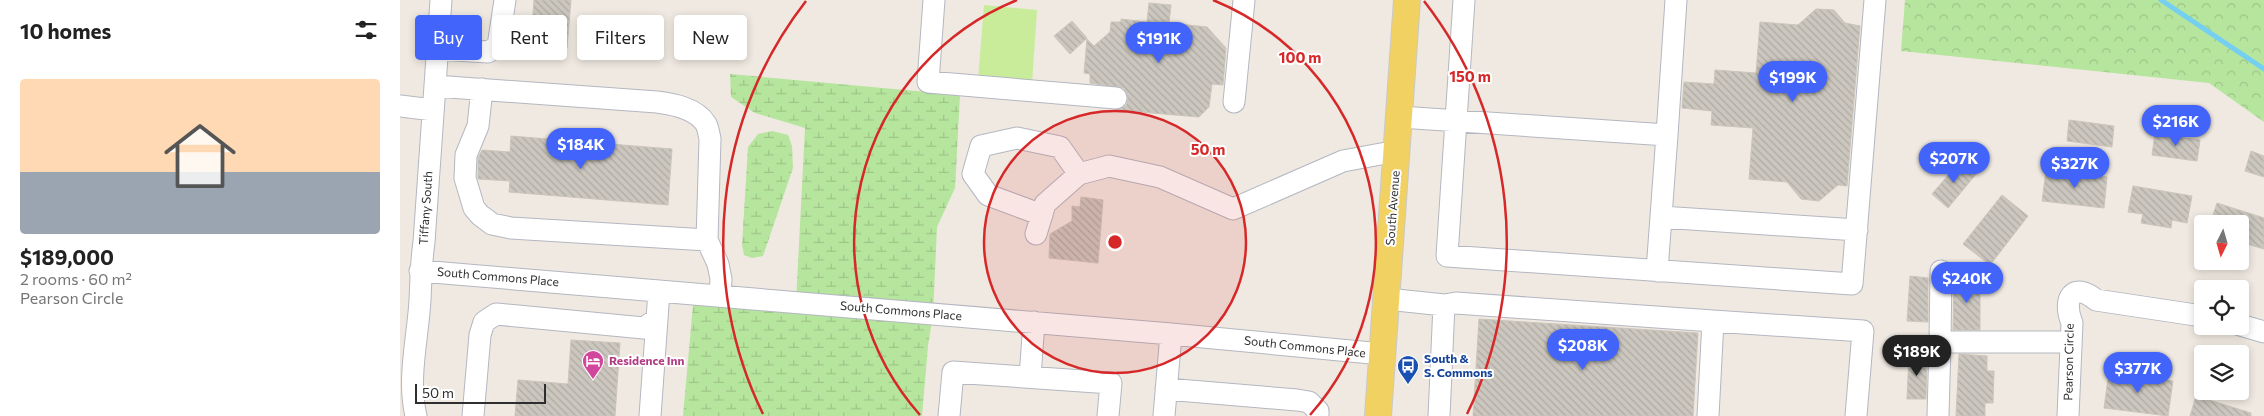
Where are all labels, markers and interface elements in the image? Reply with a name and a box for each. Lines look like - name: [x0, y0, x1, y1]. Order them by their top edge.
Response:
- chip: Buy: [415, 15, 482, 60]
- chip: Rent: [492, 15, 567, 60]
- chip: Filters: [577, 15, 664, 60]
- chip: New: [674, 15, 747, 60]
- icon: filters: [352, 16, 380, 44]
- text: 10 homes: [20, 18, 111, 43]
- pin: $191K: [1124, 22, 1194, 64]
- text: $191K: [1137, 28, 1181, 47]
- text: 100 m: [1279, 48, 1321, 66]
- pin: $199K: [1758, 61, 1828, 103]
- text: 150 m: [1449, 67, 1491, 85]
- text: $199K: [1769, 67, 1817, 86]
- pin: $216K: [2141, 104, 2211, 147]
- icon: home: [155, 111, 245, 201]
- text: $216K: [2153, 111, 2199, 130]
- pin: $184K: [546, 128, 616, 170]
- text: $184K: [557, 134, 605, 153]
- text: 50 m: [1191, 140, 1225, 158]
- pin: $207K: [1919, 142, 1989, 184]
- pin: $327K: [2040, 146, 2110, 189]
- text: $207K: [1930, 148, 1978, 167]
- text: $327K: [2051, 153, 2099, 172]
- street label: Tiffany South: [415, 170, 435, 245]
- street label: South Avenue: [1382, 170, 1402, 246]
- north arrow: [2194, 215, 2249, 270]
- map controls: [2194, 215, 2249, 400]
- centre of rings: [1106, 233, 1124, 251]
- text: $189,000: [20, 244, 114, 269]
- pin: $240K: [1932, 262, 2002, 304]
- street label: South Commons Place: [437, 264, 560, 288]
- text: $240K: [1942, 268, 1992, 287]
- text: 2 rooms · 60 m²: [20, 269, 132, 288]
- button: locate: [2194, 280, 2249, 335]
- text: Pearson Circle: [20, 288, 123, 307]
- street label: South Commons Place: [840, 298, 963, 322]
- street label: Pearson Circle: [2060, 323, 2076, 401]
- pin: $208K: [1548, 328, 1618, 371]
- street label: South Commons Place: [1244, 333, 1367, 359]
- pin: $189K: [1882, 334, 1952, 377]
- text: $208K: [1558, 335, 1608, 354]
- text: $189K: [1893, 341, 1941, 360]
- button: layers: [2194, 345, 2249, 400]
- hotel icon: Residence Inn: [581, 349, 605, 380]
- place label: South & S. Commons: [1424, 351, 1493, 379]
- pin: $377K: [2103, 352, 2173, 394]
- place label: Residence Inn: [609, 353, 685, 367]
- bus stop icon: South & S. Commons: [1396, 354, 1420, 385]
- text: $377K: [2114, 358, 2162, 377]
- scale bar: [415, 381, 546, 404]
- text: 50 m: [422, 384, 454, 401]

